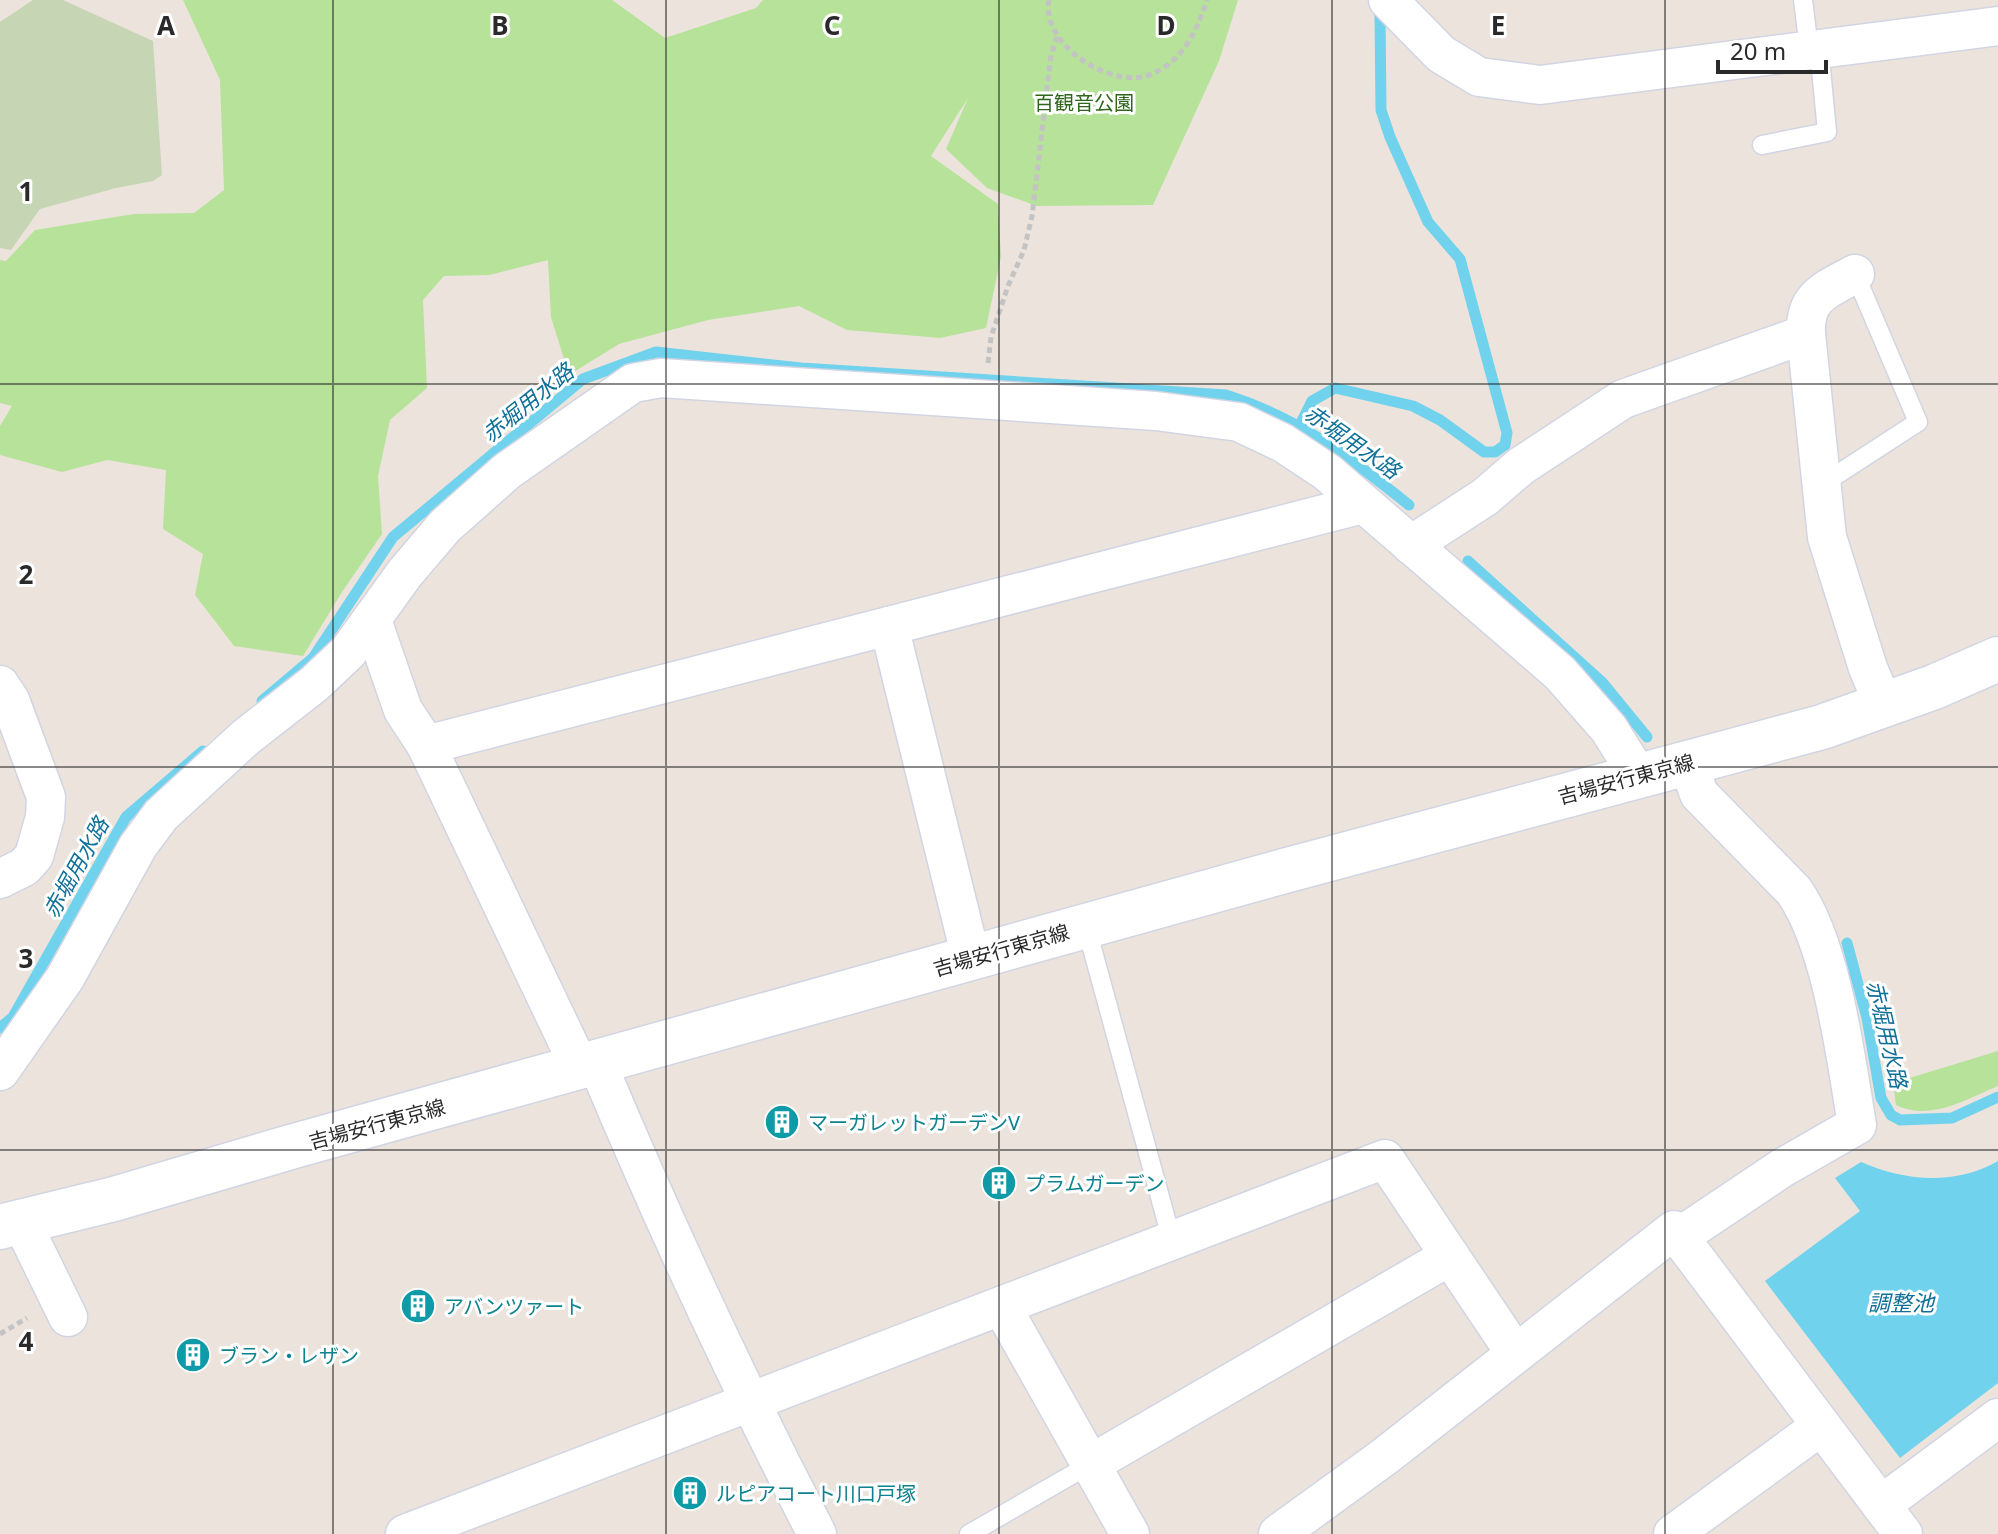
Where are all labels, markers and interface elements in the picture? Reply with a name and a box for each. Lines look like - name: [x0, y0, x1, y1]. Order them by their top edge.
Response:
- text: A: [157, 7, 175, 43]
- text: B: [491, 7, 509, 43]
- text: C: [824, 7, 840, 43]
- text: D: [1156, 7, 1176, 43]
- text: E: [1491, 7, 1505, 43]
- scale bar: [1718, 24, 1826, 74]
- text: 20 m: [1730, 34, 1786, 67]
- park label: 百観音公園: [1034, 89, 1134, 116]
- text: 1: [19, 173, 33, 209]
- water label: 赤堀用水路: [475, 354, 581, 448]
- water label: 赤堀用水路: [1299, 397, 1408, 486]
- text: 2: [19, 556, 34, 592]
- street label: 吉場安行東京線: [1555, 748, 1697, 810]
- water label: 赤堀用水路: [35, 810, 116, 922]
- street label: 吉場安行東京線: [930, 918, 1072, 982]
- text: 3: [19, 940, 33, 976]
- water label: 赤堀用水路: [1861, 977, 1915, 1093]
- street label: 吉場安行東京線: [306, 1093, 448, 1155]
- building icon: マーガレットガーデンV: [763, 1103, 801, 1141]
- place label: マーガレットガーデンV: [808, 1109, 1020, 1136]
- building icon: プラムガーデン: [980, 1164, 1018, 1202]
- place label: プラムガーデン: [1025, 1170, 1164, 1197]
- building icon: アバンツァート: [399, 1287, 437, 1325]
- water label: 調整池: [1868, 1287, 1936, 1317]
- place label: アバンツァート: [444, 1293, 584, 1320]
- text: 4: [19, 1323, 34, 1359]
- building icon: ブラン・レザン: [174, 1336, 212, 1374]
- place label: ブラン・レザン: [219, 1342, 359, 1369]
- building icon: ルピアコート川口戸塚: [671, 1474, 709, 1512]
- place label: ルピアコート川口戸塚: [716, 1480, 916, 1507]

